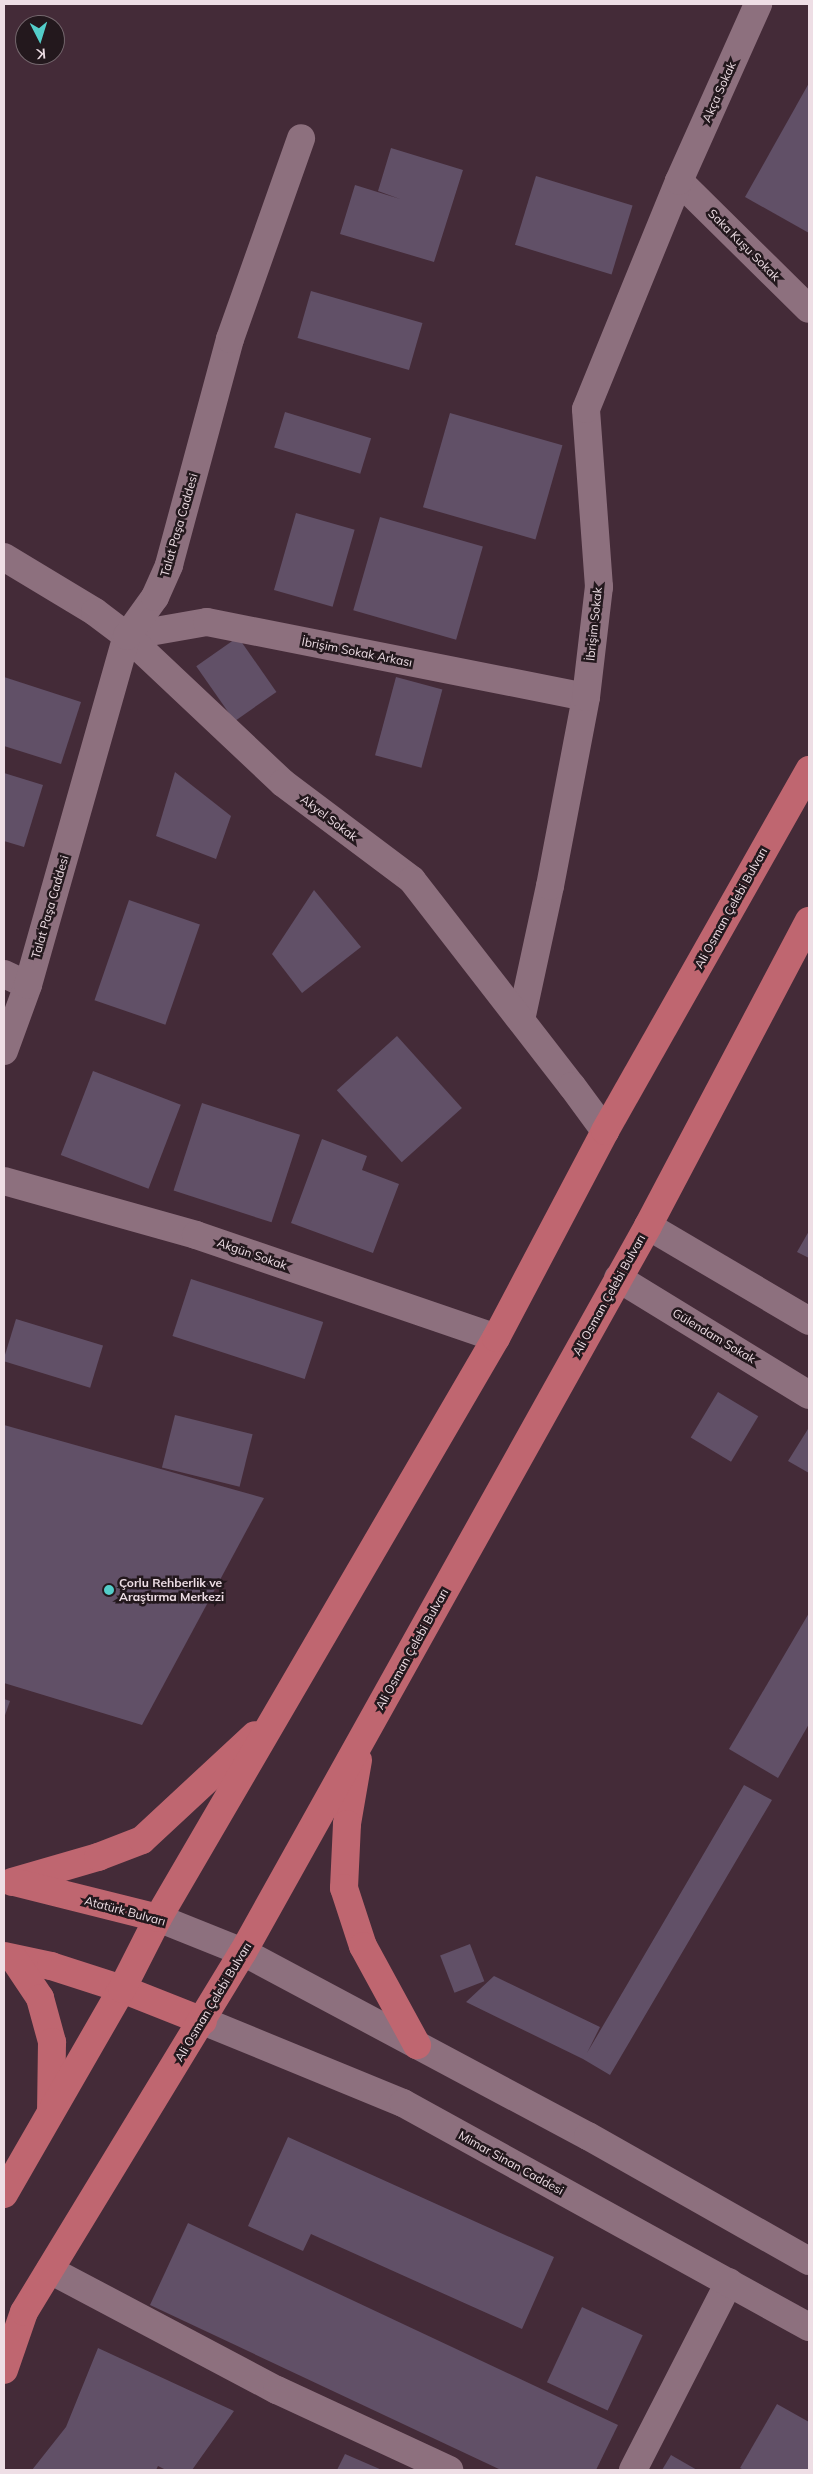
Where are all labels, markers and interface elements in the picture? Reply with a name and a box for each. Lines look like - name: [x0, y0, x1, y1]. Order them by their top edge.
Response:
- north arrow: [15, 15, 65, 65]
- text: K: [36, 45, 47, 63]
- street label: Akça Sokak: [699, 59, 739, 125]
- street label: Saka Kuşu Sokak: [705, 206, 783, 284]
- street label: Talat Paşa Caddesi: [157, 472, 201, 578]
- street label: İbrişim Sokak: [583, 587, 605, 661]
- street label: İbrişim Sokak Arkası: [301, 634, 413, 670]
- street label: Akyel Sokak: [298, 792, 360, 844]
- street label: Ali Osman Çelebi Bulvarı: [692, 845, 770, 971]
- street label: Talat Paşa Caddesi: [28, 854, 72, 960]
- street label: Ali Osman Çelebi Bulvarı: [570, 1232, 648, 1358]
- street label: Akgün Sokak: [215, 1235, 289, 1273]
- street label: Gülendam Sokak: [670, 1306, 758, 1366]
- place label: Çorlu Rehberlik ve Araştırma Merkezi: [119, 1576, 224, 1604]
- marker: Çorlu Rehberlik ve Araştırma Merkezi: [103, 1584, 115, 1596]
- street label: Ali Osman Çelebi Bulvarı: [373, 1586, 451, 1712]
- street label: Atatürk Bulvarı: [83, 1893, 167, 1929]
- street label: Ali Osman Çelebi Bulvarı: [172, 1940, 254, 2064]
- street label: Mimar Sinan Caddesi: [456, 2128, 566, 2198]

